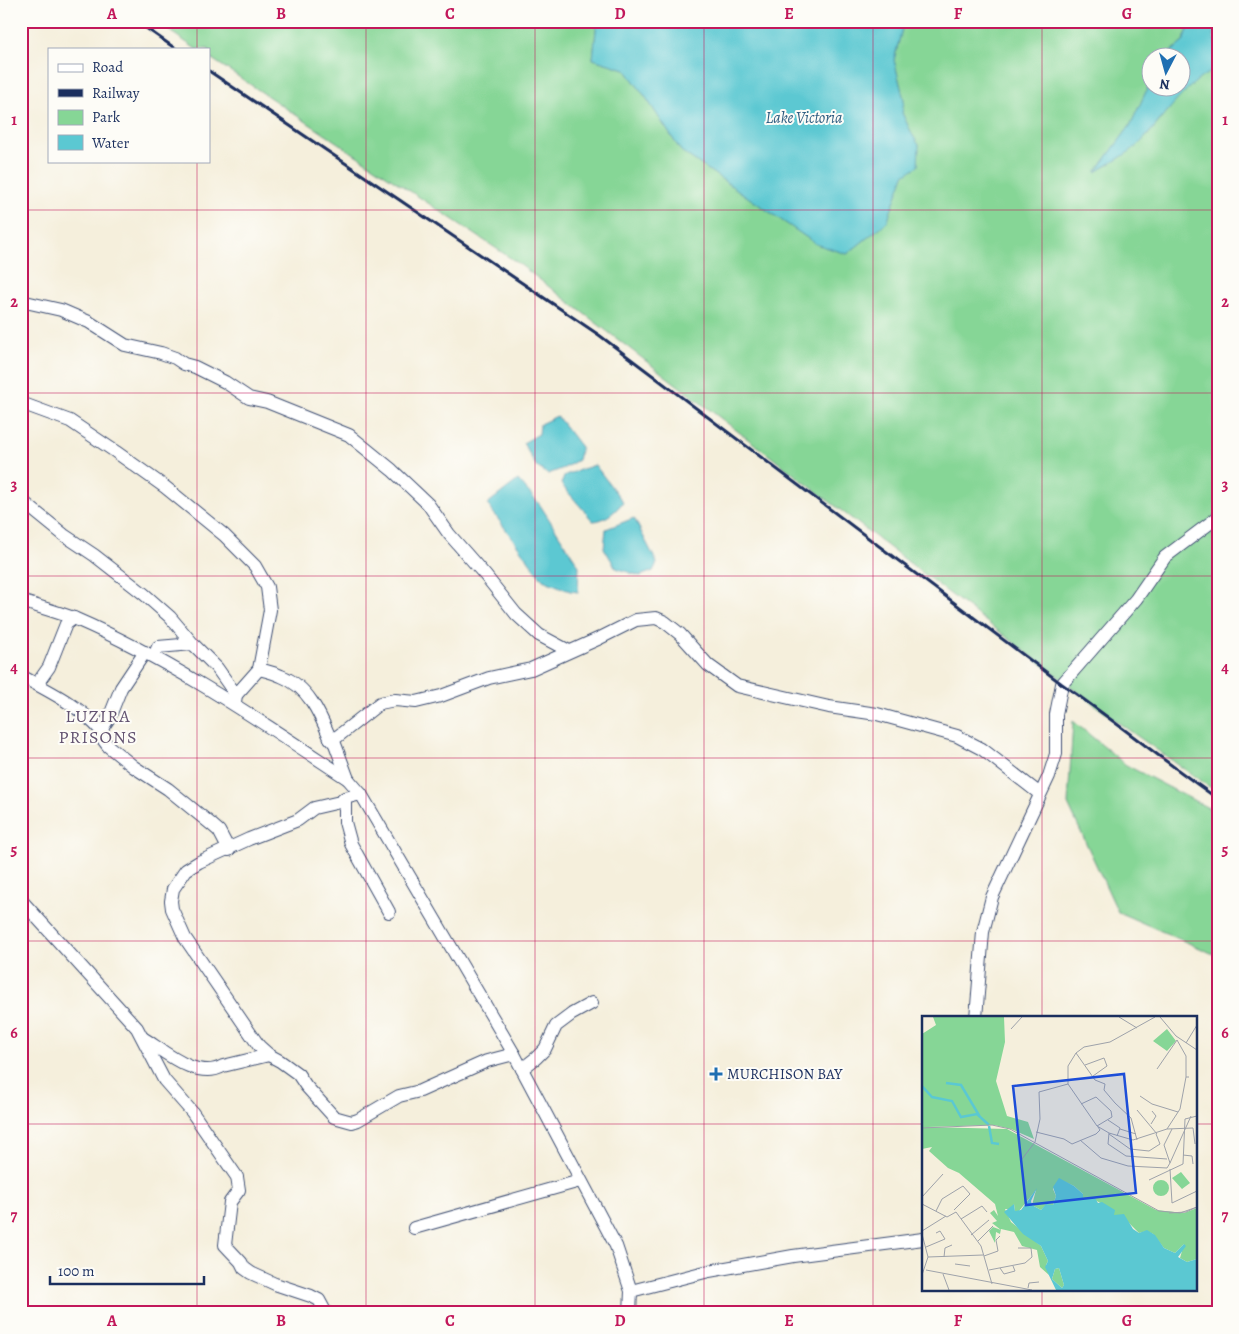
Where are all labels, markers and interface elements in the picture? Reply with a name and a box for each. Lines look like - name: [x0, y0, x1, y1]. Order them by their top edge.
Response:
- text: A: [106, 3, 118, 25]
- text: B: [276, 3, 286, 25]
- text: C: [445, 3, 455, 25]
- text: D: [614, 3, 626, 25]
- text: E: [784, 3, 794, 25]
- text: F: [954, 3, 963, 25]
- text: G: [1122, 3, 1132, 25]
- legend: [48, 48, 210, 162]
- north arrow: [1142, 48, 1192, 98]
- text: Road: [92, 57, 124, 77]
- text: N: [1159, 74, 1171, 94]
- text: Railway: [92, 83, 140, 103]
- text: Park: [92, 107, 121, 127]
- water label: Lake Victoria: [766, 107, 843, 129]
- text: 1: [11, 109, 17, 131]
- text: 1: [1222, 109, 1228, 131]
- text: Water: [91, 133, 129, 153]
- text: 2: [10, 291, 18, 313]
- text: 2: [1221, 291, 1229, 313]
- text: 3: [11, 474, 18, 496]
- text: 3: [1222, 474, 1229, 496]
- text: 4: [10, 657, 18, 679]
- text: 4: [1221, 657, 1229, 679]
- district label: LUZIRA PRISONS: [59, 704, 137, 749]
- text: 5: [11, 839, 18, 861]
- text: 5: [1222, 839, 1229, 861]
- inset map: [922, 1016, 1196, 1292]
- text: 6: [10, 1022, 18, 1044]
- text: 6: [1221, 1022, 1229, 1044]
- place label: MURCHISON BAY: [727, 1064, 843, 1084]
- marker: MURCHISON BAY: [709, 1067, 723, 1081]
- text: 7: [11, 1205, 18, 1227]
- text: 7: [1222, 1205, 1229, 1227]
- scale bar: [50, 1254, 204, 1286]
- text: 100 m: [58, 1261, 95, 1281]
- text: A: [106, 1310, 118, 1332]
- text: B: [276, 1310, 286, 1332]
- text: C: [445, 1310, 455, 1332]
- text: D: [614, 1310, 626, 1332]
- text: E: [784, 1310, 794, 1332]
- text: F: [954, 1310, 963, 1332]
- text: G: [1122, 1310, 1132, 1332]

